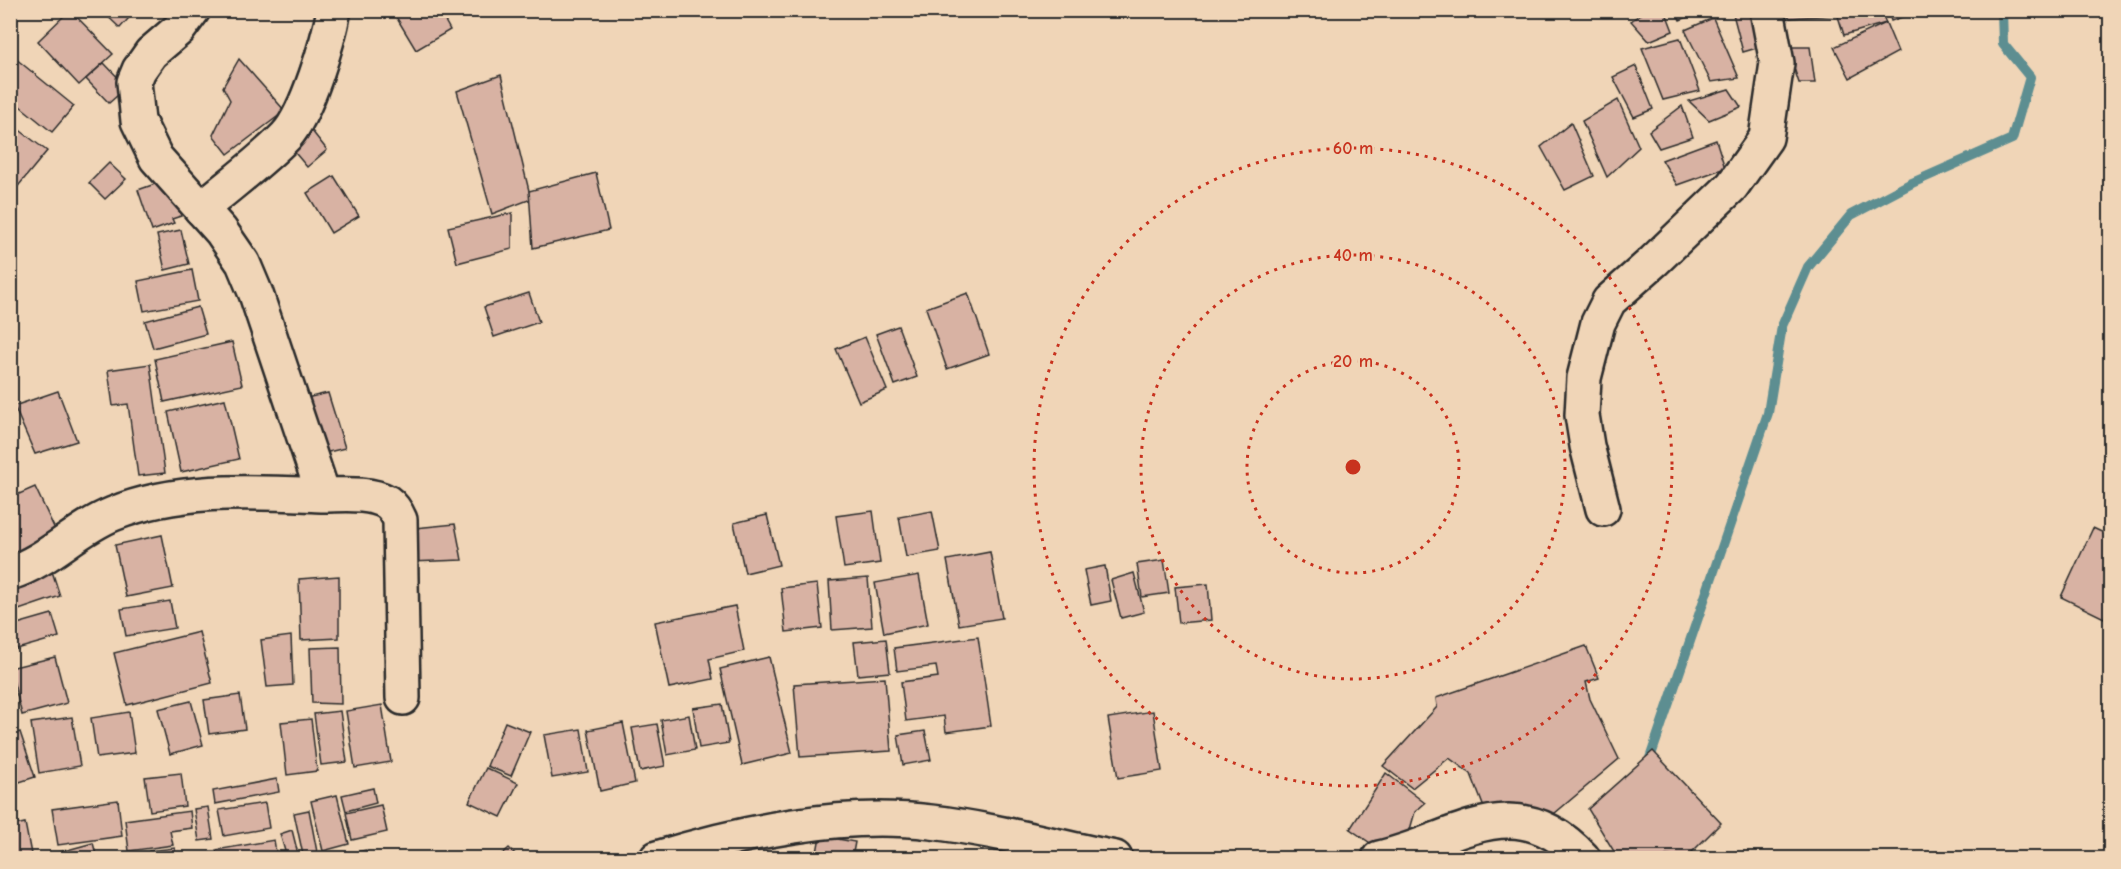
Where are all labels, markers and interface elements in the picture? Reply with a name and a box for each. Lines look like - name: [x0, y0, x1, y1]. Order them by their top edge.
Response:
- text: 60 m: [1333, 138, 1373, 159]
- text: 40 m: [1333, 245, 1373, 266]
- text: 20 m: [1333, 351, 1373, 372]
- centre of rings: [1343, 457, 1363, 477]

